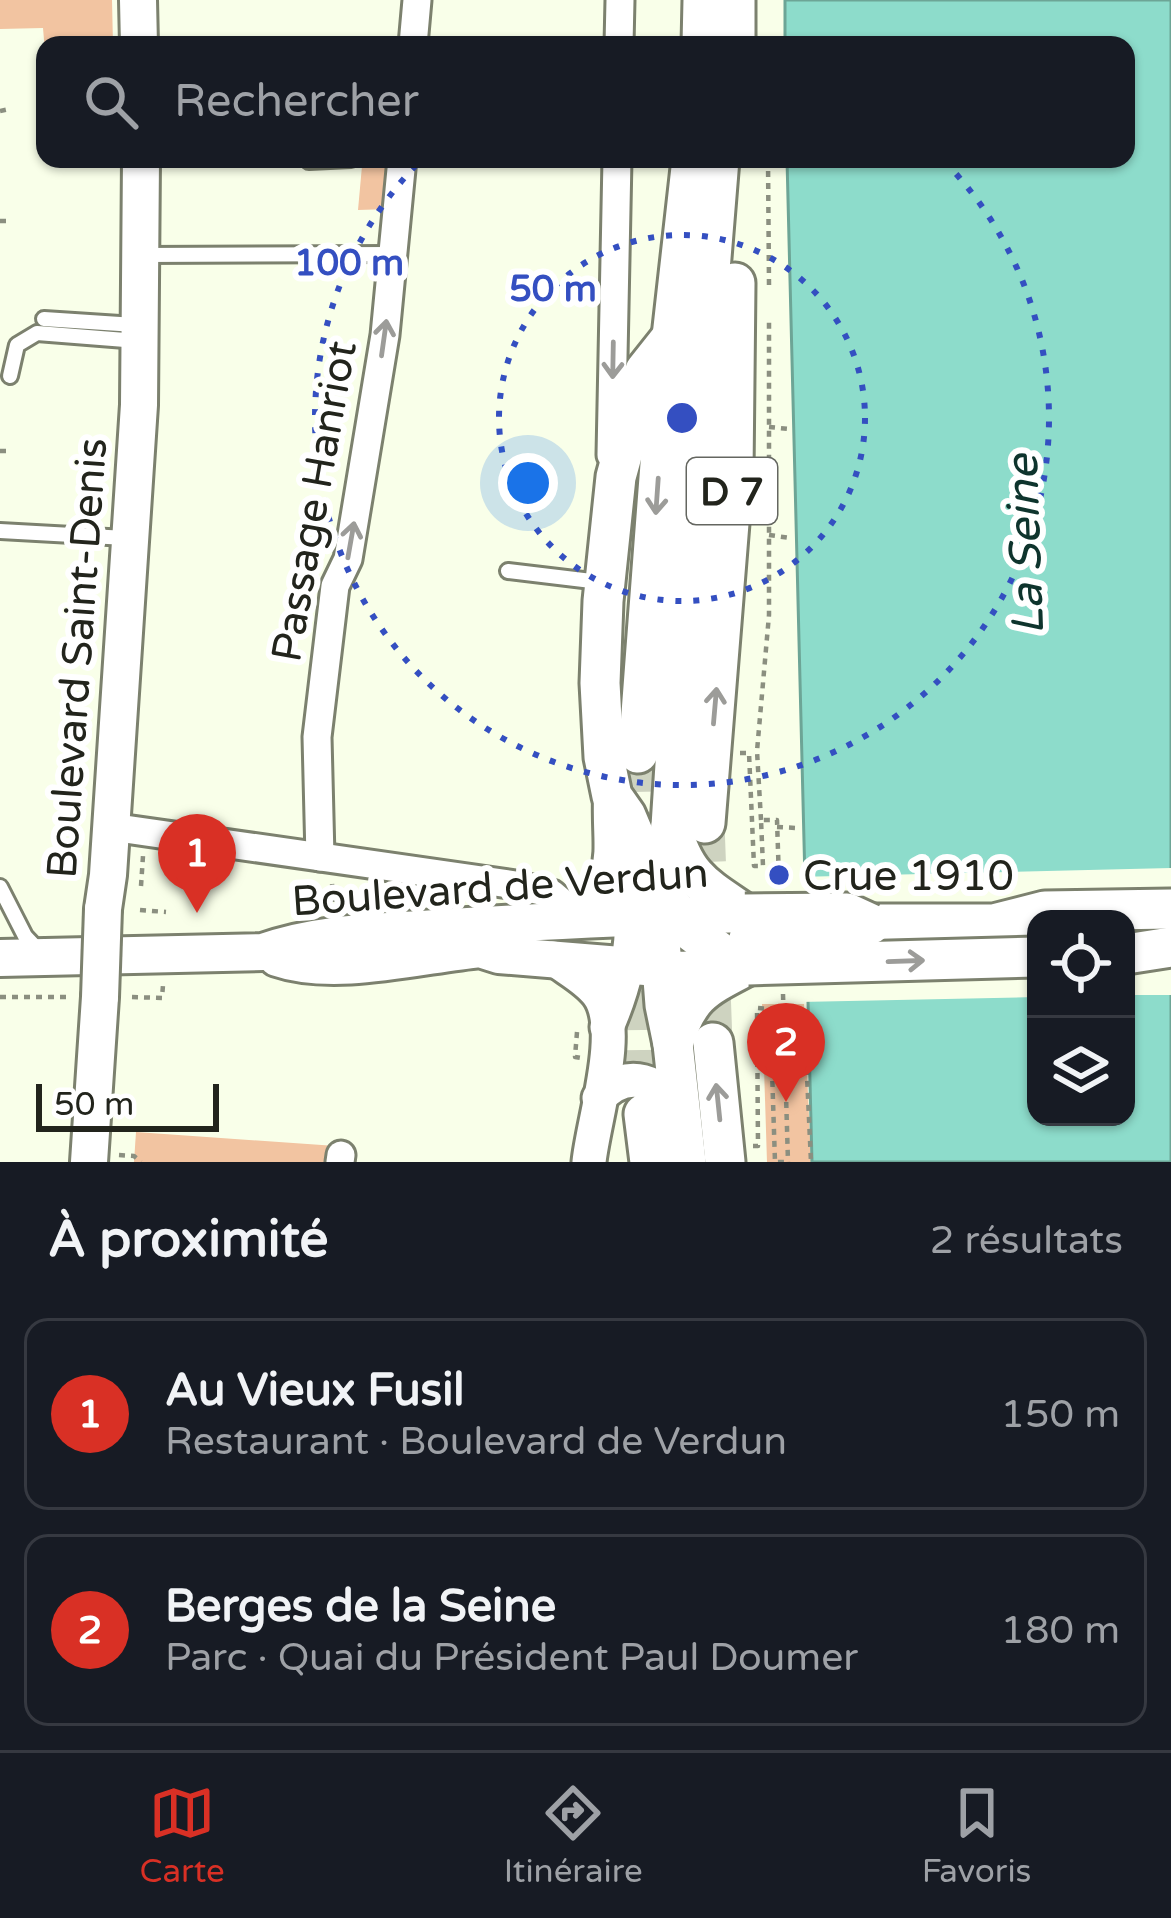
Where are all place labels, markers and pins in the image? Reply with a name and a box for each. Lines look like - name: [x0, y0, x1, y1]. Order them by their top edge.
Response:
- centre of rings: [661, 397, 703, 439]
- pin: 1: [158, 814, 236, 913]
- place label: Crue 1910: [803, 851, 1014, 902]
- marker: Crue 1910: [766, 862, 792, 888]
- pin: 2: [747, 1003, 825, 1102]

